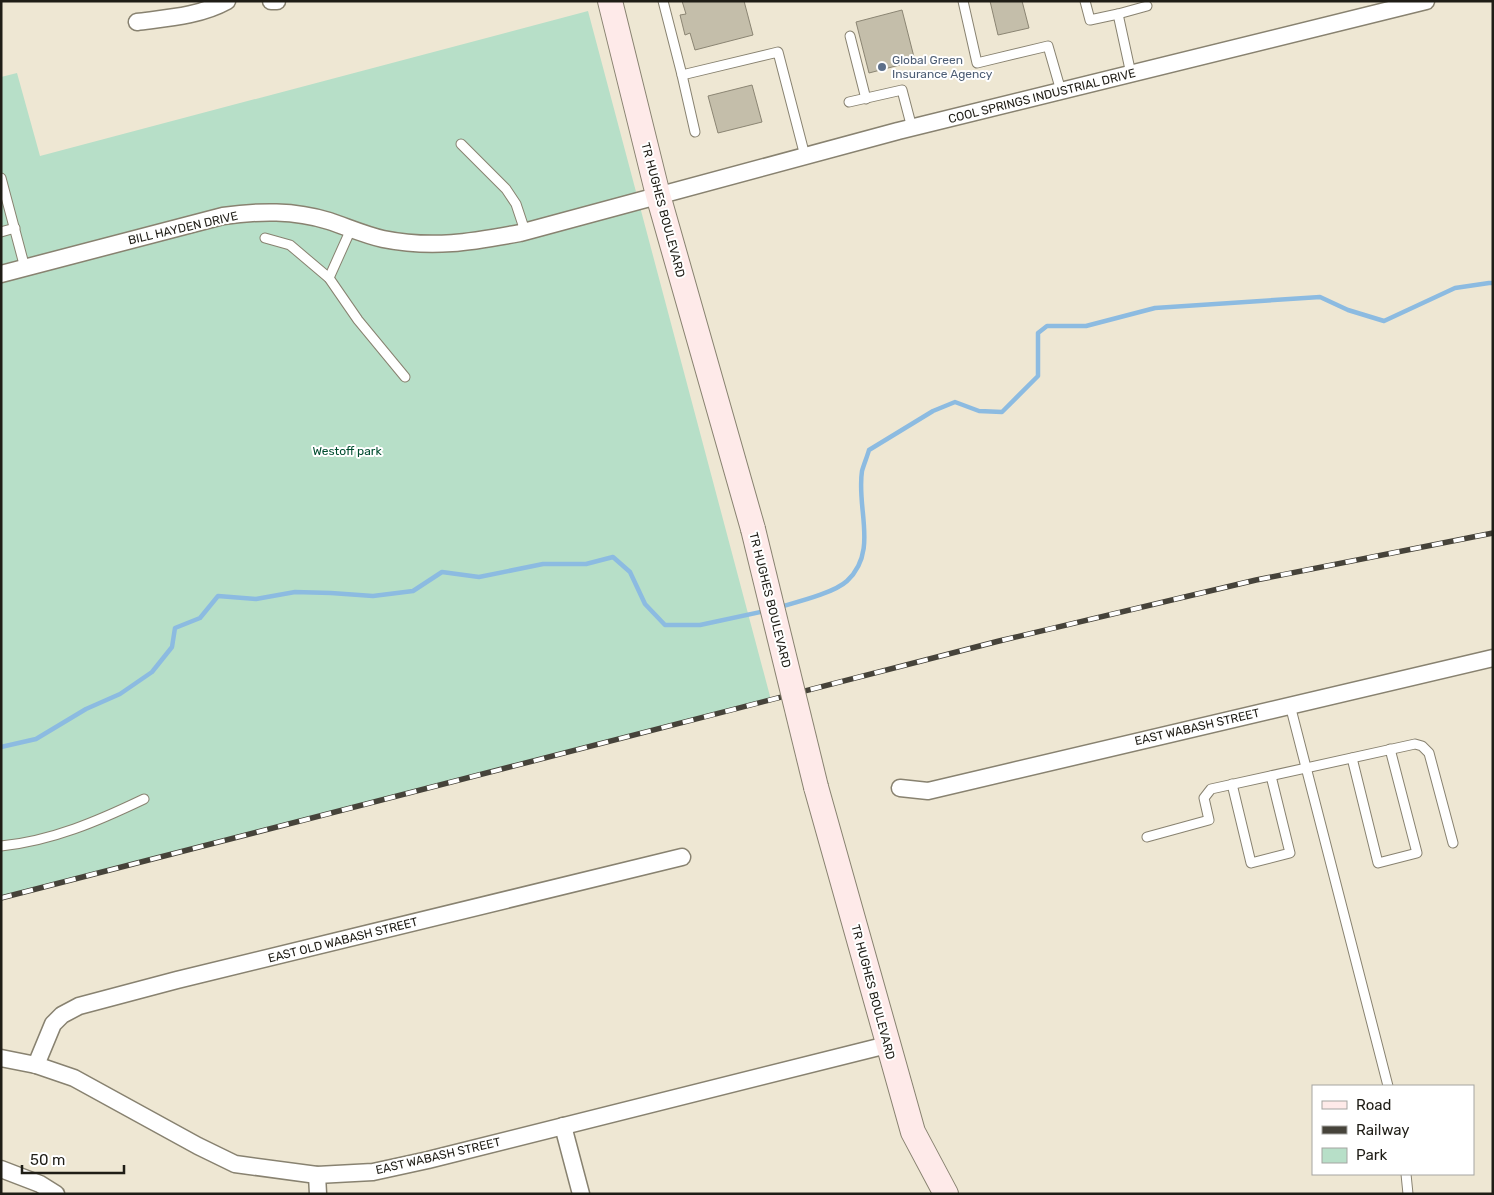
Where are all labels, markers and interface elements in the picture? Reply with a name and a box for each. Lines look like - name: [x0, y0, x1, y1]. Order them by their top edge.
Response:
- place label: Global Green Insurance Agency: [892, 53, 993, 81]
- marker: Global Green Insurance Agency: [876, 61, 888, 73]
- street label: COOL SPRINGS INDUSTRIAL DRIVE: [947, 66, 1137, 126]
- street label: TR HUGHES BOULEVARD: [638, 141, 688, 279]
- street label: BILL HAYDEN DRIVE: [127, 209, 239, 247]
- park label: Westoff park: [312, 444, 382, 458]
- street label: TR HUGHES BOULEVARD: [746, 531, 794, 669]
- street label: EAST WABASH STREET: [1133, 706, 1261, 748]
- street label: EAST OLD WABASH STREET: [267, 915, 419, 965]
- street label: TR HUGHES BOULEVARD: [848, 923, 898, 1061]
- legend: [1312, 1085, 1474, 1175]
- text: Road: [1356, 1096, 1392, 1114]
- text: Railway: [1356, 1121, 1410, 1139]
- street label: EAST WABASH STREET: [374, 1135, 502, 1177]
- scale bar: [22, 1142, 125, 1174]
- text: Park: [1356, 1146, 1387, 1164]
- text: 50 m: [30, 1151, 65, 1169]

